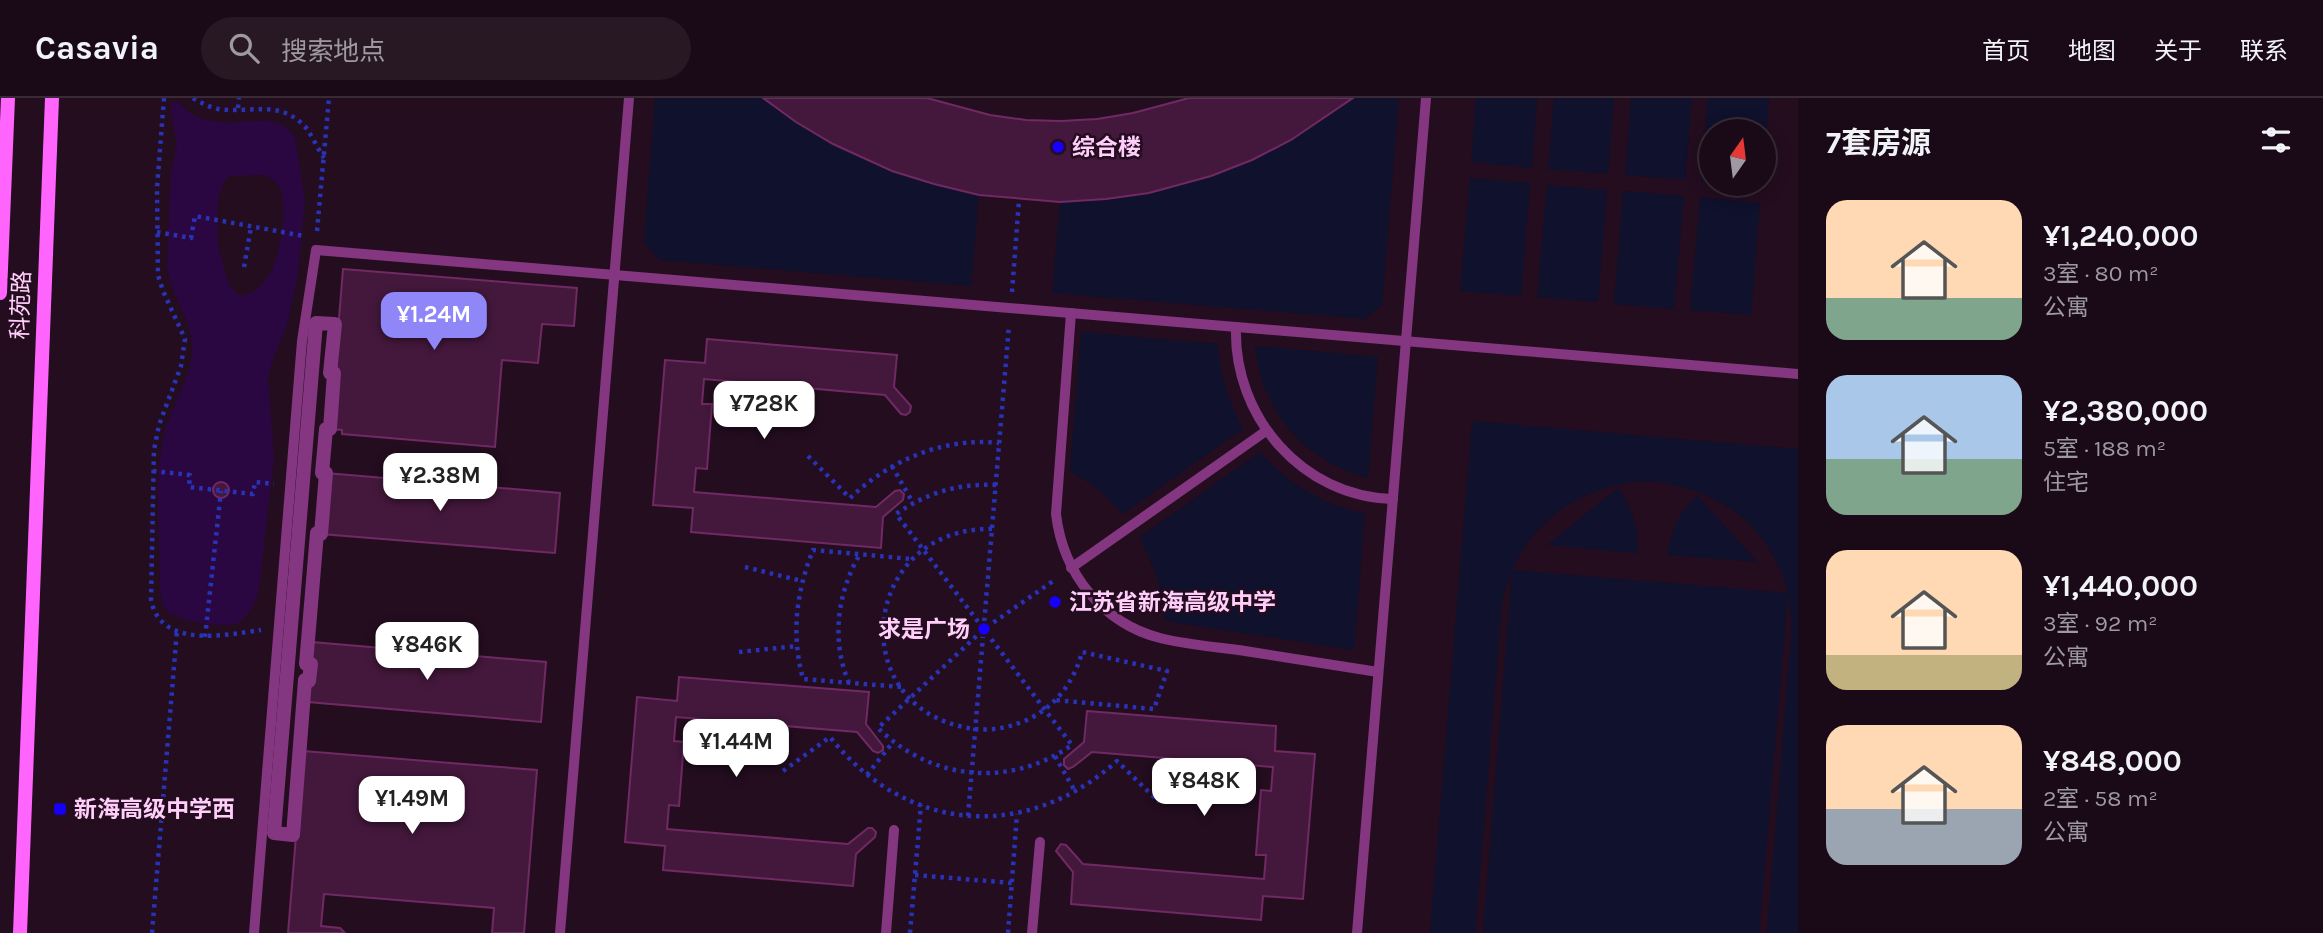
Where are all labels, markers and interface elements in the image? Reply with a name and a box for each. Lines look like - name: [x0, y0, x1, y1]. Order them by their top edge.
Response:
- search box: [201, 17, 691, 80]
- text: Casavia: [35, 29, 159, 67]
- icon: search: [225, 29, 263, 67]
- text: 搜索地点: [281, 36, 385, 67]
- text: 首页: [1982, 37, 2030, 65]
- text: 地图: [2068, 37, 2116, 65]
- text: 关于: [2154, 37, 2202, 65]
- text: 联系: [2240, 37, 2288, 65]
- north arrow: [1699, 119, 1776, 196]
- map controls: [1699, 119, 1776, 196]
- icon: filters: [2257, 121, 2295, 159]
- text: 7套房源: [1826, 125, 1931, 161]
- place label: 综合楼: [1072, 134, 1141, 161]
- marker: 综合楼: [1050, 139, 1066, 155]
- text: ¥1,240,000: [2043, 218, 2198, 254]
- icon: home: [1882, 228, 1966, 312]
- text: 3室 · 80 m²: [2043, 260, 2159, 287]
- street label: 科苑路: [6, 270, 36, 340]
- pin: ¥1.24M: [377, 292, 491, 352]
- text: 公寓: [2043, 294, 2089, 321]
- text: ¥1.24M: [397, 301, 471, 328]
- pin: ¥728K: [715, 382, 813, 441]
- text: ¥728K: [730, 390, 798, 417]
- text: ¥2,380,000: [2043, 393, 2208, 429]
- icon: home: [1882, 403, 1966, 487]
- text: 5室 · 188 m²: [2043, 435, 2166, 462]
- pin: ¥2.38M: [383, 454, 497, 513]
- text: ¥2.38M: [399, 462, 481, 489]
- text: 住宅: [2043, 469, 2089, 496]
- text: ¥1,440,000: [2043, 568, 2198, 604]
- icon: home: [1882, 578, 1966, 662]
- place label: 江苏省新海高级中学: [1069, 589, 1276, 616]
- marker: 江苏省新海高级中学: [1047, 594, 1063, 610]
- text: 3室 · 92 m²: [2043, 610, 2157, 637]
- place label: 求是广场: [878, 616, 970, 643]
- marker: 求是广场: [976, 621, 992, 637]
- pin: ¥846K: [378, 622, 476, 682]
- text: ¥846K: [391, 631, 463, 658]
- text: 公寓: [2043, 644, 2089, 671]
- pin: ¥1.44M: [679, 720, 793, 779]
- text: ¥1.44M: [699, 728, 773, 755]
- text: ¥848,000: [2043, 743, 2182, 779]
- icon: home: [1882, 753, 1966, 837]
- pin: ¥848K: [1155, 758, 1253, 818]
- text: ¥848K: [1168, 767, 1240, 794]
- pin: ¥1.49M: [355, 776, 469, 836]
- text: ¥1.49M: [375, 785, 449, 812]
- text: 2室 · 58 m²: [2043, 785, 2158, 812]
- place label: 新海高级中学西: [74, 796, 235, 823]
- marker: 新海高级中学西: [52, 801, 68, 817]
- text: 公寓: [2043, 819, 2089, 846]

